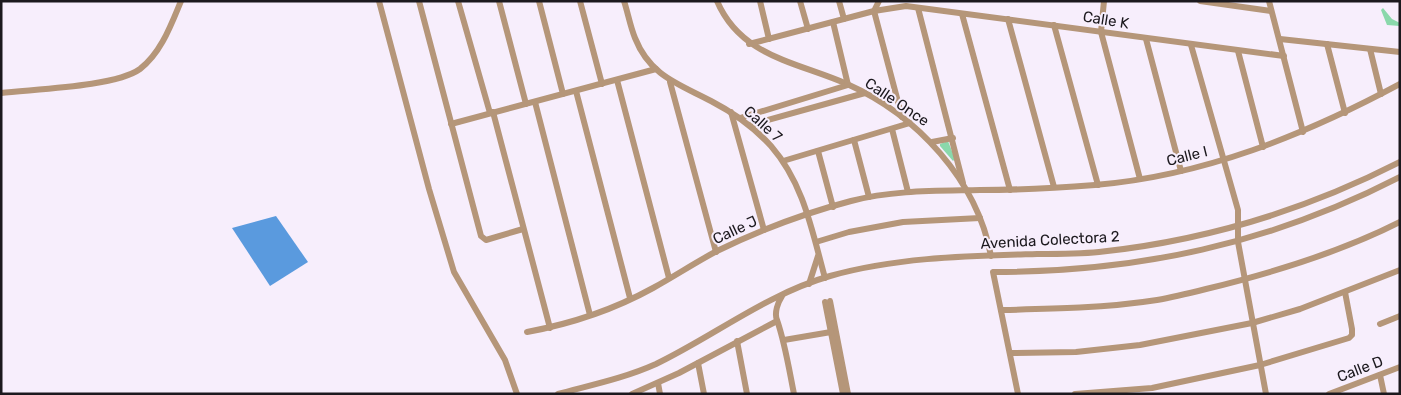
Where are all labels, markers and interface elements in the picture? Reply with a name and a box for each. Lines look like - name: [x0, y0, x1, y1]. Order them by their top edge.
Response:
- street label: Calle K: [1082, 7, 1130, 33]
- street label: Calle Once: [861, 74, 933, 130]
- street label: Calle 7: [740, 102, 786, 146]
- street label: Calle I: [1165, 142, 1209, 170]
- street label: Calle J: [710, 212, 760, 248]
- street label: Avenida Colectora 2: [980, 227, 1120, 253]
- street label: Calle D: [1334, 352, 1386, 386]

